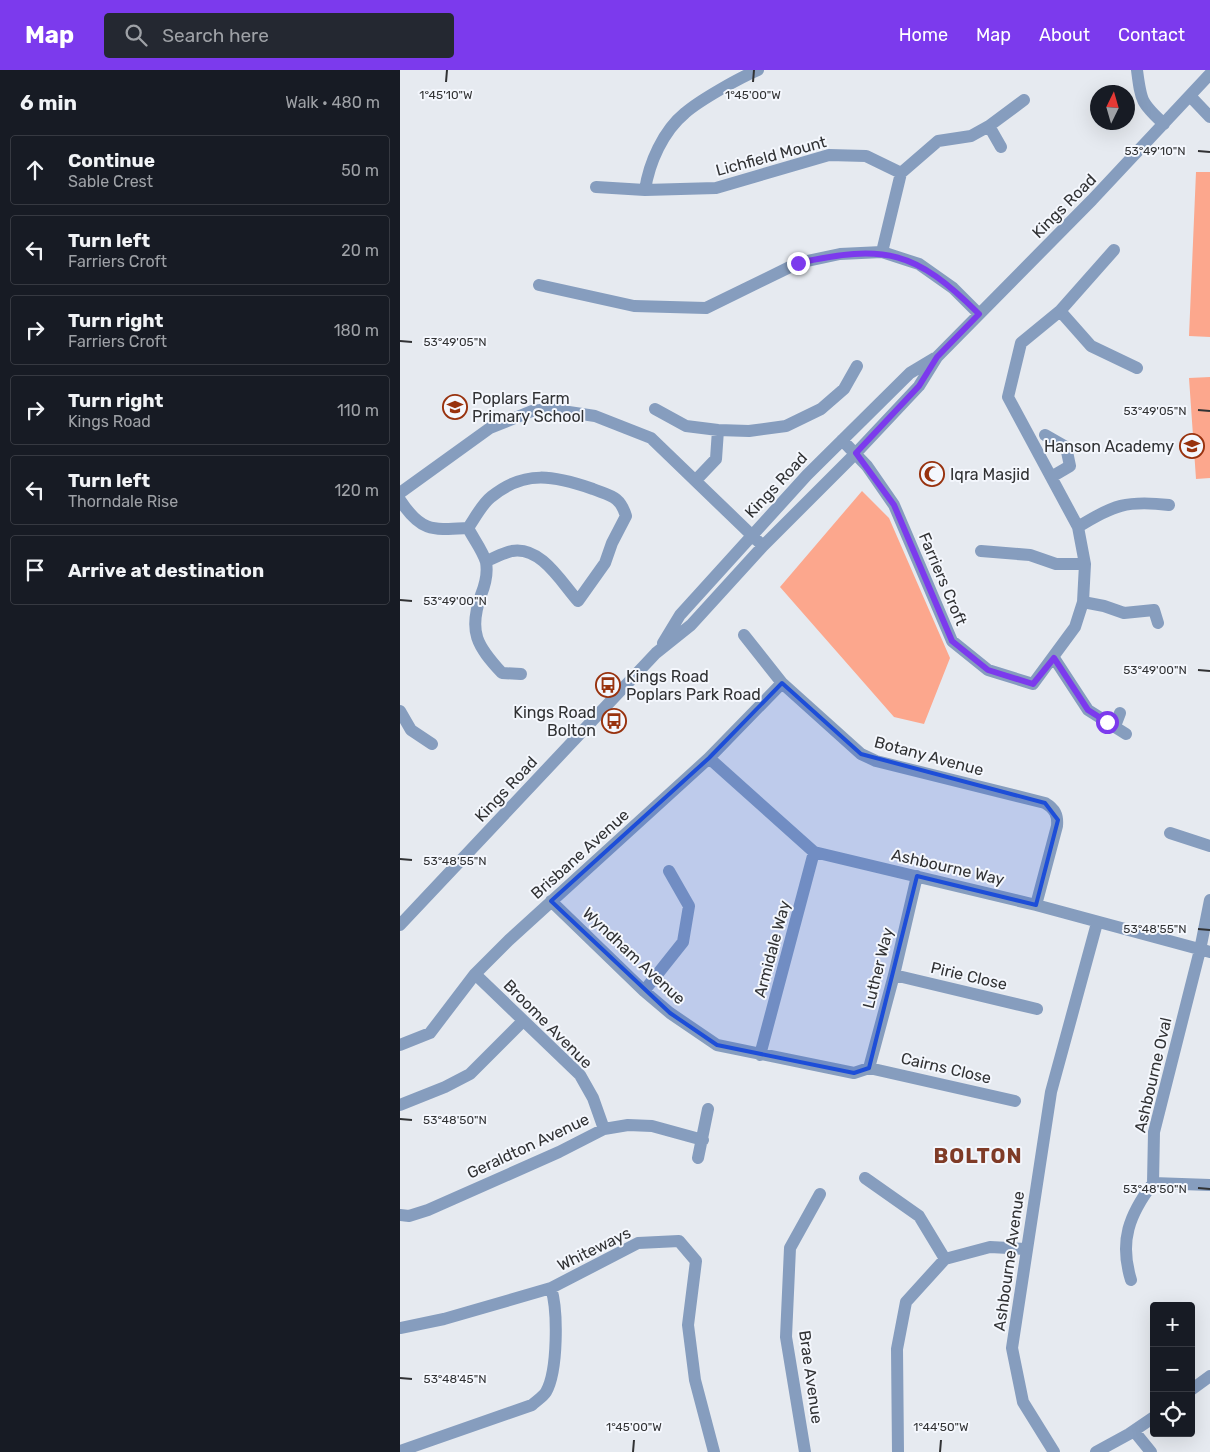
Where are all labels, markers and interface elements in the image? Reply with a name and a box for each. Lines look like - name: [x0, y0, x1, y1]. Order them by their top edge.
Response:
- search box: [104, 13, 454, 58]
- text: Map: [25, 21, 74, 49]
- icon: search: [122, 21, 150, 49]
- text: Search here: [162, 24, 269, 47]
- text: Home: [899, 24, 948, 46]
- text: Map: [976, 24, 1011, 46]
- text: About: [1039, 24, 1090, 46]
- text: Contact: [1118, 24, 1185, 46]
- north arrow: [1090, 85, 1135, 130]
- text: 1°45'10"W: [419, 88, 473, 102]
- text: 1°45'00"W: [725, 88, 781, 102]
- text: 6 min: [20, 90, 77, 115]
- text: Walk · 480 m: [285, 93, 380, 112]
- street label: Lichfield Mount: [714, 132, 828, 180]
- text: 53°49'10"N: [1124, 144, 1186, 158]
- text: Continue: [68, 149, 155, 172]
- icon: ahead: [21, 156, 49, 184]
- text: 50 m: [341, 161, 379, 180]
- street label: Kings Road: [1028, 170, 1100, 242]
- text: Sable Crest: [68, 172, 153, 191]
- text: Turn left: [68, 229, 150, 252]
- icon: left: [21, 236, 49, 264]
- text: 20 m: [341, 241, 379, 260]
- text: Farriers Croft: [68, 252, 167, 271]
- route end: [787, 252, 810, 275]
- text: Turn right: [68, 309, 163, 332]
- icon: right: [21, 316, 49, 344]
- text: 180 m: [334, 321, 379, 340]
- text: Farriers Croft: [68, 332, 167, 351]
- text: 53°49'05"N: [423, 335, 487, 349]
- text: Turn right: [68, 389, 163, 412]
- place label: Poplars Farm Primary School: [472, 389, 584, 426]
- school or university icon: Poplars Farm Primary School: [442, 394, 468, 420]
- icon: right: [21, 396, 49, 424]
- text: 110 m: [337, 401, 379, 420]
- text: 53°49'05"N: [1123, 404, 1187, 418]
- text: Kings Road: [68, 412, 151, 431]
- school or university icon: Hanson Academy: [1179, 433, 1205, 459]
- place label: Hanson Academy: [1044, 437, 1174, 456]
- street label: Kings Road: [741, 448, 811, 522]
- mosque icon: Iqra Masjid: [919, 461, 945, 487]
- place label: Iqra Masjid: [950, 465, 1030, 484]
- text: Turn left: [68, 469, 150, 492]
- icon: left: [21, 476, 49, 504]
- text: 120 m: [334, 481, 379, 500]
- text: Thorndale Rise: [68, 492, 178, 511]
- street label: Farriers Croft: [915, 530, 971, 628]
- icon: arrive: [21, 556, 49, 584]
- text: Arrive at destination: [68, 559, 264, 582]
- text: 53°49'00"N: [423, 594, 487, 608]
- text: 53°49'00"N: [1123, 663, 1187, 677]
- place label: Kings Road Poplars Park Road: [626, 667, 761, 704]
- bus stop icon: Kings Road Poplars Park Road: [595, 672, 621, 698]
- place label: Kings Road Bolton: [513, 703, 596, 740]
- bus stop icon: Kings Road Bolton: [601, 708, 627, 734]
- route start: [1096, 711, 1119, 734]
- street label: Botany Avenue: [872, 732, 986, 780]
- street label: Kings Road: [471, 752, 541, 826]
- street label: Brisbane Avenue: [527, 805, 633, 903]
- street label: Ashbourne Way: [890, 845, 1006, 889]
- text: 53°48'55"N: [423, 854, 487, 868]
- street label: Armidale Way: [750, 898, 794, 1000]
- street label: Wyndham Avenue: [579, 904, 689, 1008]
- text: 53°48'55"N: [1123, 922, 1187, 936]
- street label: Luther Way: [859, 925, 897, 1010]
- street label: Pirie Close: [929, 958, 1009, 994]
- street label: Broome Avenue: [500, 976, 596, 1072]
- street label: Ashbourne Oval: [1131, 1016, 1175, 1134]
- street label: Cairns Close: [899, 1048, 993, 1088]
- street label: Geraldton Avenue: [464, 1109, 592, 1183]
- text: 53°48'50"N: [423, 1113, 487, 1127]
- district label: BOLTON: [933, 1143, 1023, 1168]
- text: 53°48'50"N: [1123, 1182, 1187, 1196]
- street label: Ashbourne Avenue: [990, 1190, 1028, 1332]
- street label: Whiteways: [554, 1223, 634, 1275]
- map controls: [1150, 1302, 1195, 1437]
- button: +: [1150, 1302, 1195, 1347]
- street label: Brae Avenue: [795, 1329, 827, 1425]
- button: −: [1150, 1347, 1195, 1392]
- text: 53°48'45"N: [424, 1372, 486, 1386]
- button: locate: [1150, 1392, 1195, 1437]
- text: 1°45'00"W: [606, 1420, 662, 1434]
- text: 1°44'50"W: [913, 1420, 969, 1434]

